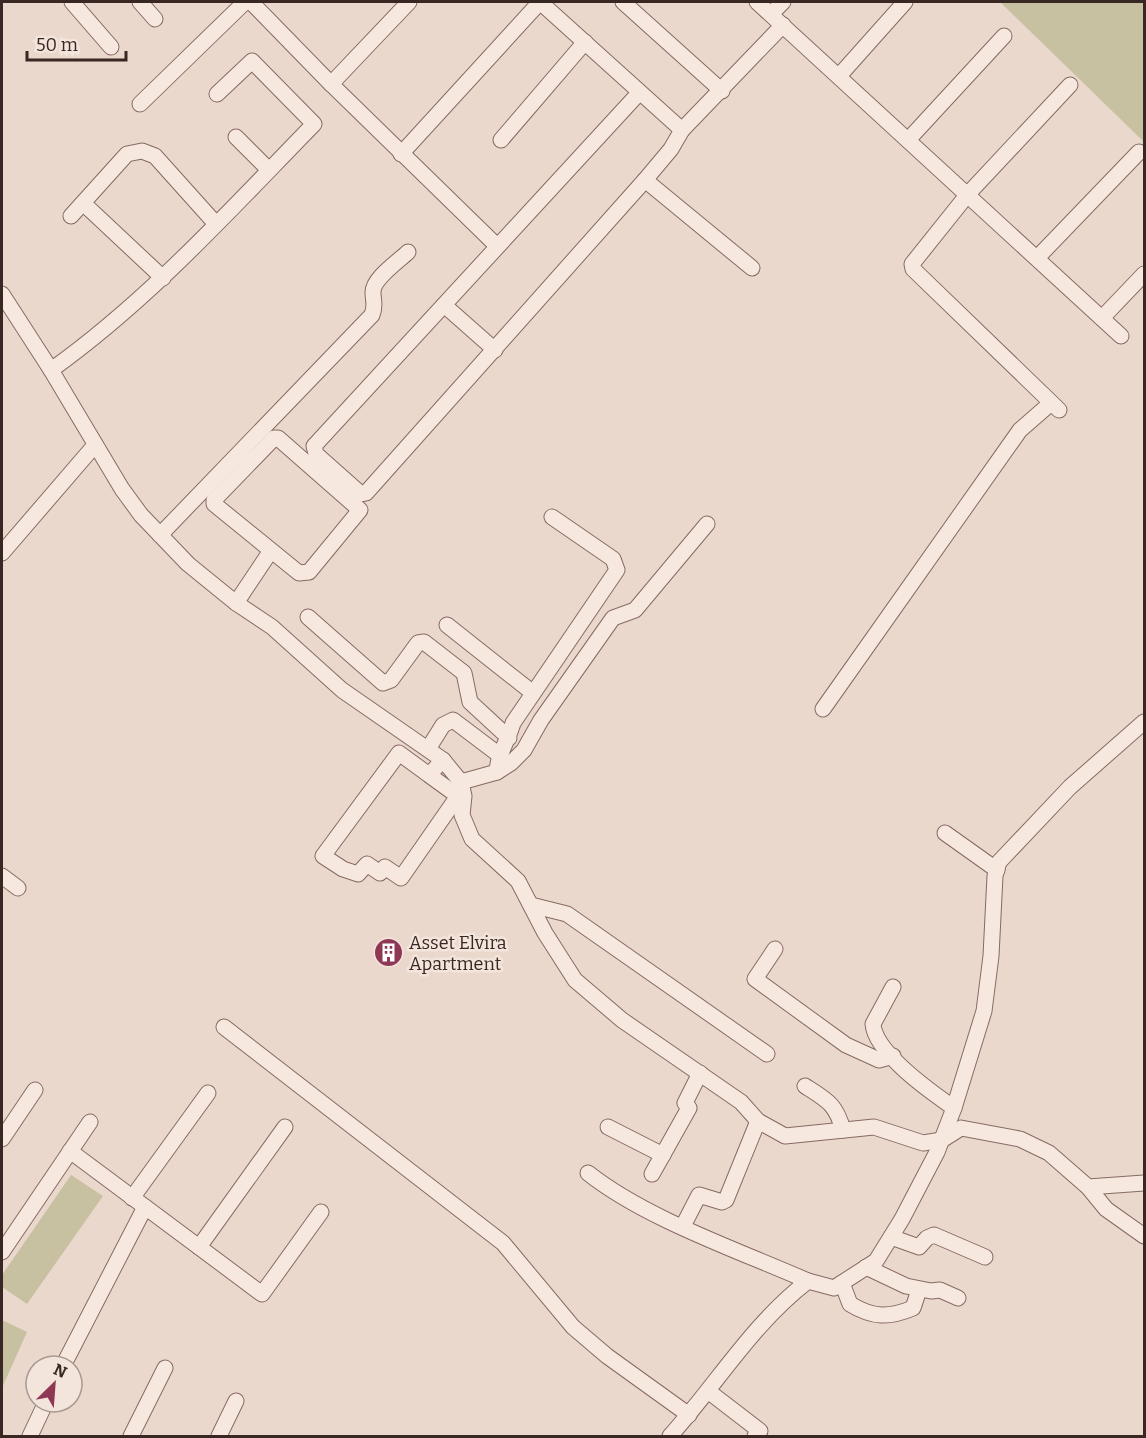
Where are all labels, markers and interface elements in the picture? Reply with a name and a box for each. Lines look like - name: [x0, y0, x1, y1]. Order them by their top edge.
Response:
- scale bar: [27, 24, 126, 62]
- text: 50 m: [36, 34, 78, 56]
- place label: Asset Elvira Apartment: [409, 932, 507, 975]
- building icon: Asset Elvira Apartment: [372, 937, 404, 969]
- north arrow: [24, 1354, 84, 1414]
- text: N: [51, 1360, 70, 1382]

